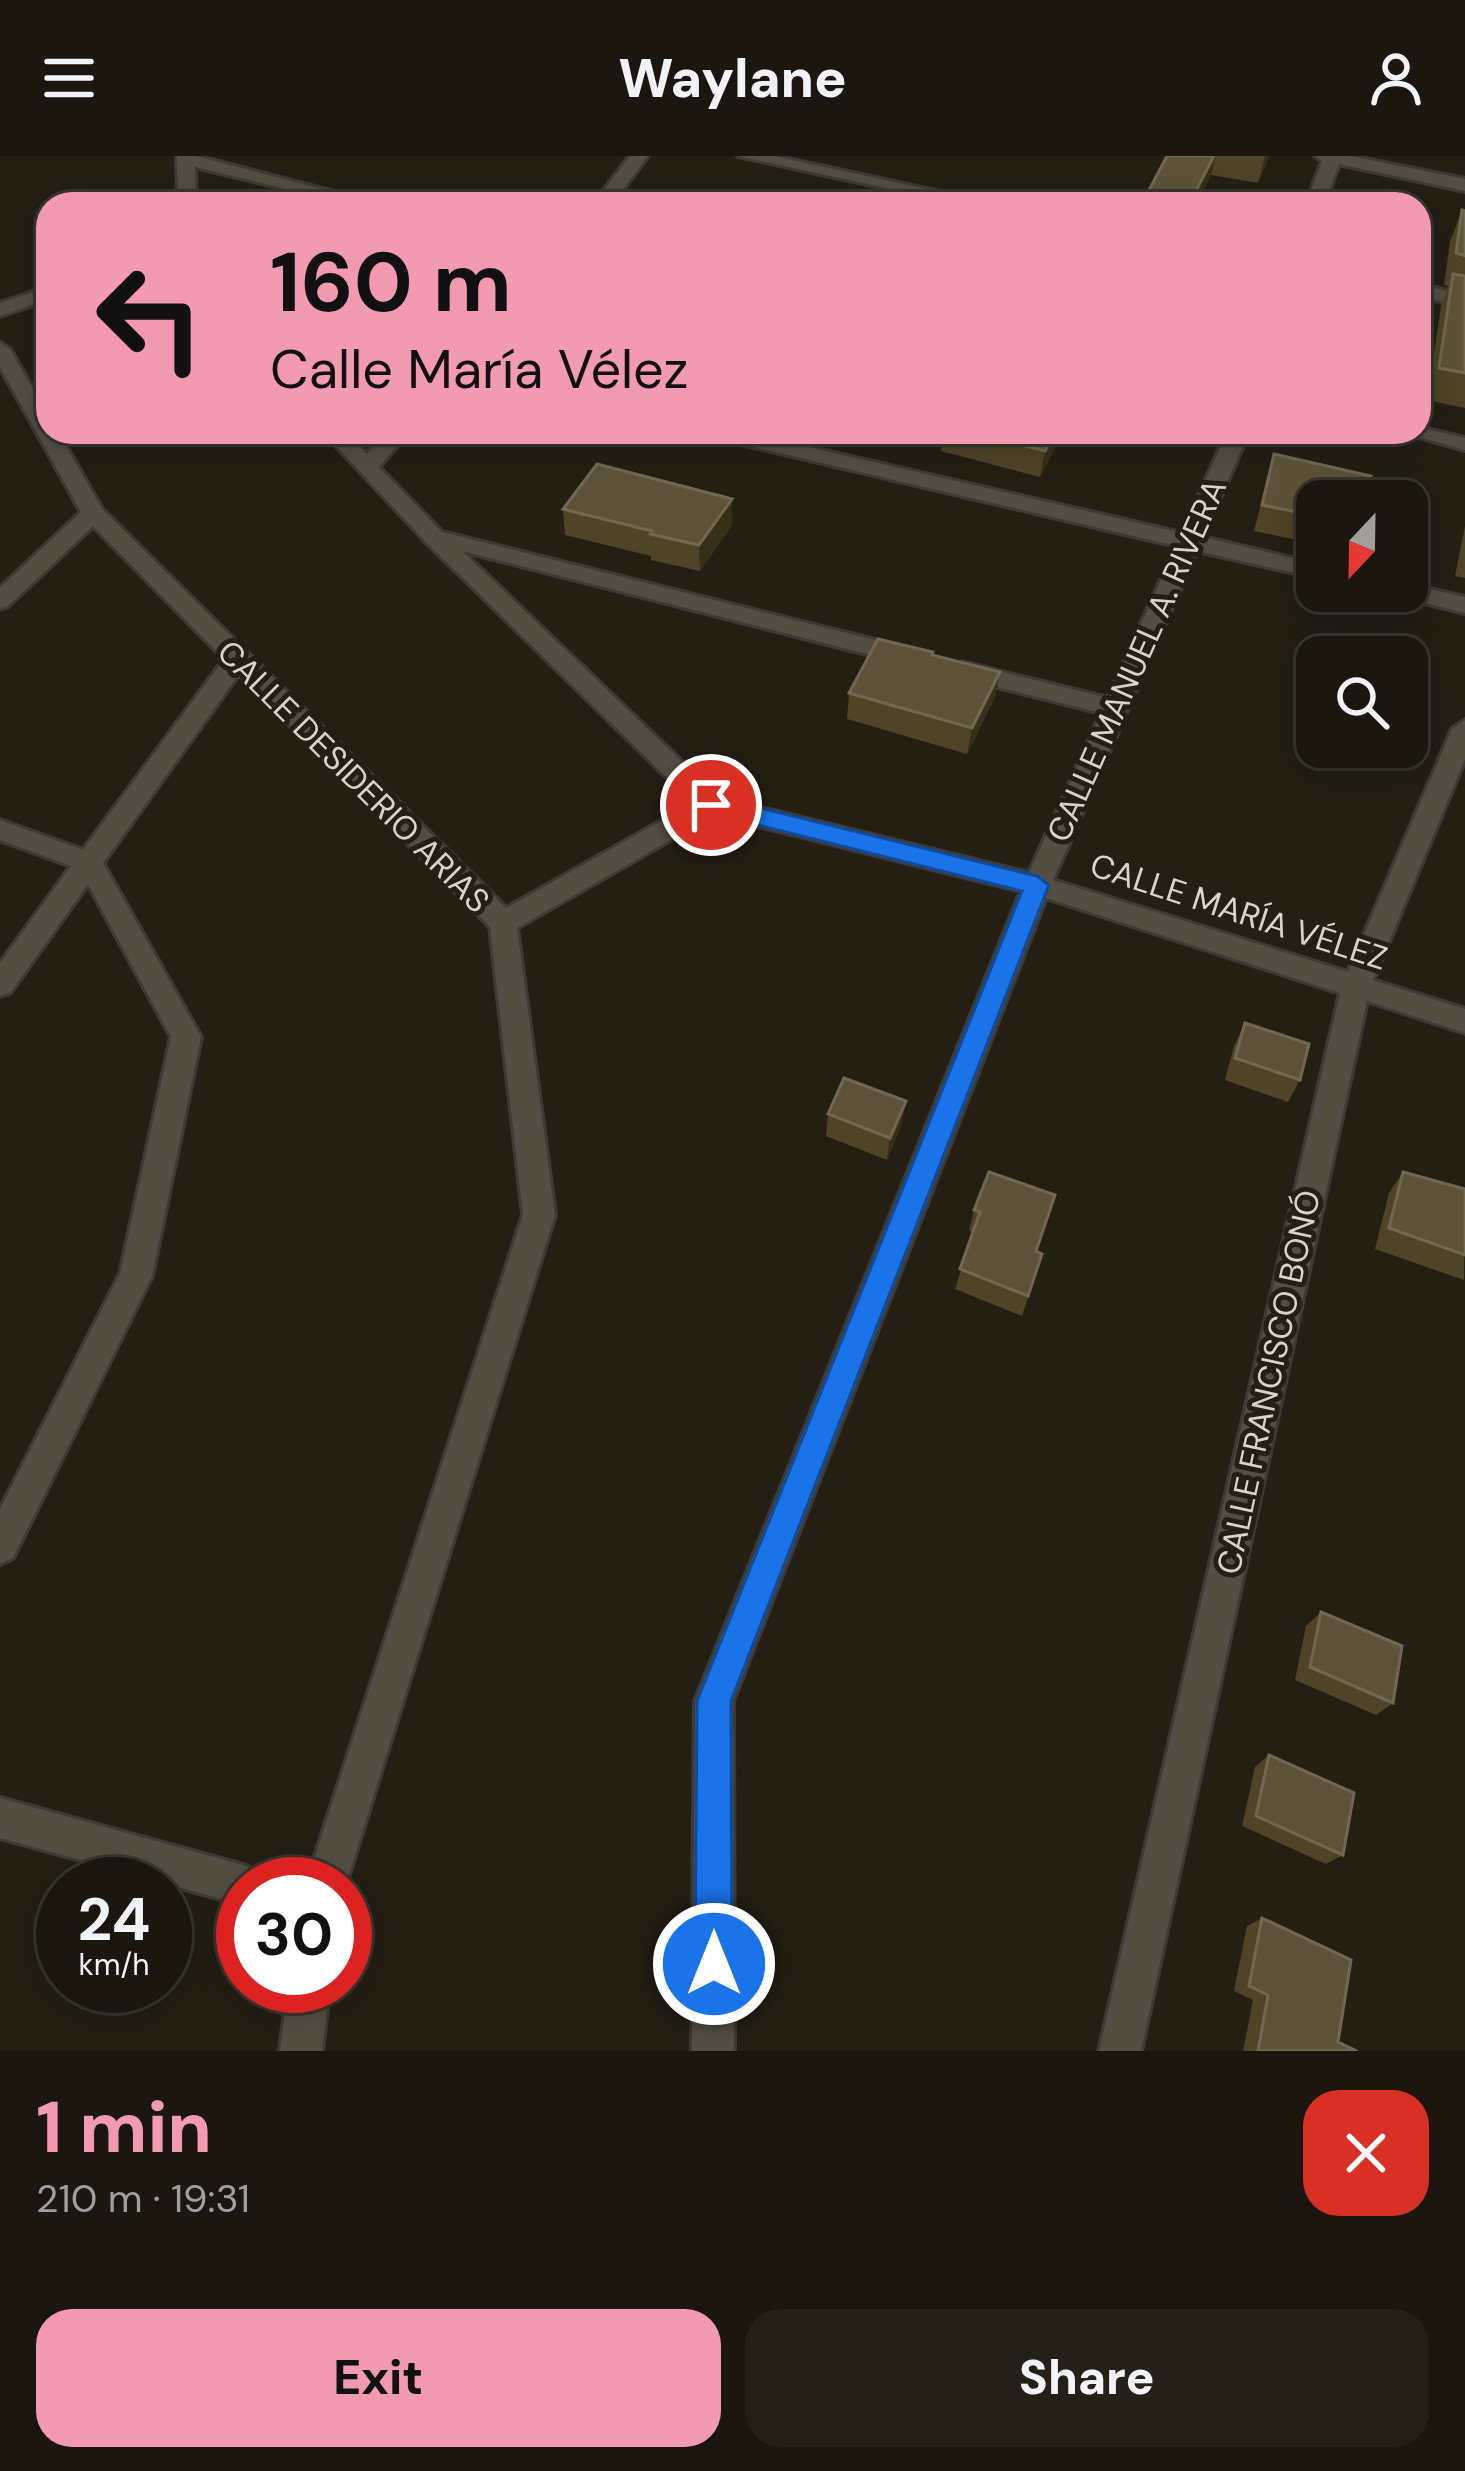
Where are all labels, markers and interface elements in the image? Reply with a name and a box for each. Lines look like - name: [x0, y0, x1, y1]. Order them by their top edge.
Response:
- text: Waylane: [618, 43, 847, 114]
- icon: menu: [36, 45, 102, 111]
- icon: person: [1363, 45, 1429, 111]
- text: 160 m: [270, 228, 512, 337]
- icon: left: [72, 240, 228, 396]
- text: Calle María Vélez: [270, 334, 689, 405]
- street label: CALLE MANUEL A. RIVERA: [1037, 472, 1236, 848]
- north arrow: [1296, 480, 1428, 612]
- map controls: [1296, 480, 1428, 768]
- street label: CALLE DESIDERIO ARIAS: [208, 631, 499, 922]
- button: search: [1296, 636, 1428, 768]
- pin: [660, 754, 762, 856]
- icon: arrive: [678, 772, 744, 838]
- street label: CALLE MARÍA VÉLEZ: [1085, 843, 1393, 980]
- street label: CALLE FRANCISCO BONÓ: [1207, 1186, 1330, 1578]
- speed limit sign: 30: [216, 1857, 372, 2013]
- text: 24: [77, 1880, 151, 1959]
- position arrow: [651, 1901, 777, 2027]
- text: km/h: [79, 1945, 149, 1984]
- text: 1 min: [36, 2081, 212, 2174]
- button: close: [1303, 2090, 1429, 2216]
- text: 210 m · 19:31: [36, 2173, 250, 2224]
- button: Exit: [36, 2309, 721, 2447]
- button: Share: [745, 2309, 1429, 2447]

